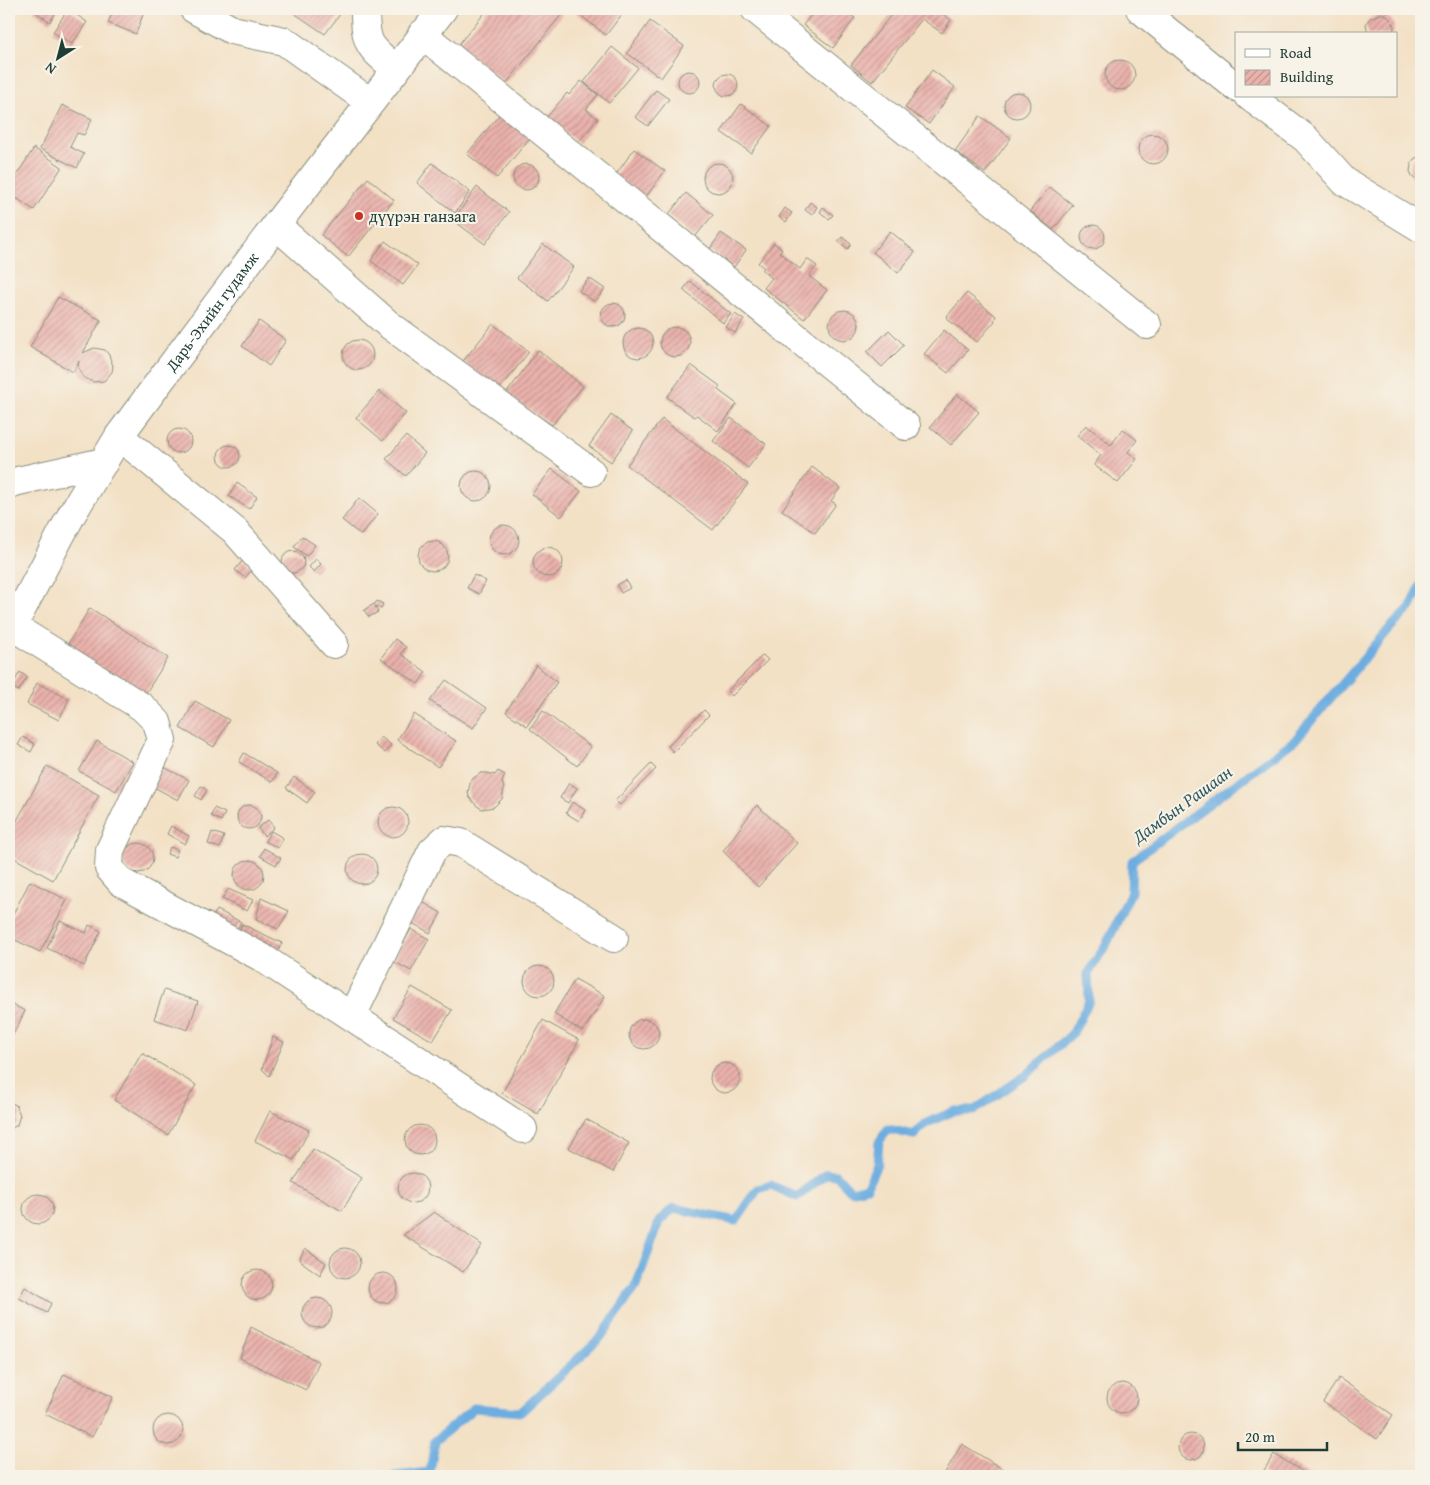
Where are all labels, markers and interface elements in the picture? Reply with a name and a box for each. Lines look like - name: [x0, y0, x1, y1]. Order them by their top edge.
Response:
- north arrow: [32, 32, 82, 82]
- legend: [1235, 32, 1398, 98]
- text: Road: [1280, 42, 1311, 63]
- text: N: [40, 57, 60, 79]
- text: Building: [1280, 66, 1334, 87]
- place label: дүүрэн ганзага: [369, 204, 476, 228]
- marker: дүүрэн ганзага: [353, 210, 365, 222]
- street label: Дарь-Эхийн гудамж: [159, 247, 264, 377]
- water label: Дамбын Рашаан: [1126, 758, 1238, 850]
- scale bar: [1238, 1420, 1326, 1452]
- text: 20 m: [1245, 1426, 1276, 1447]

